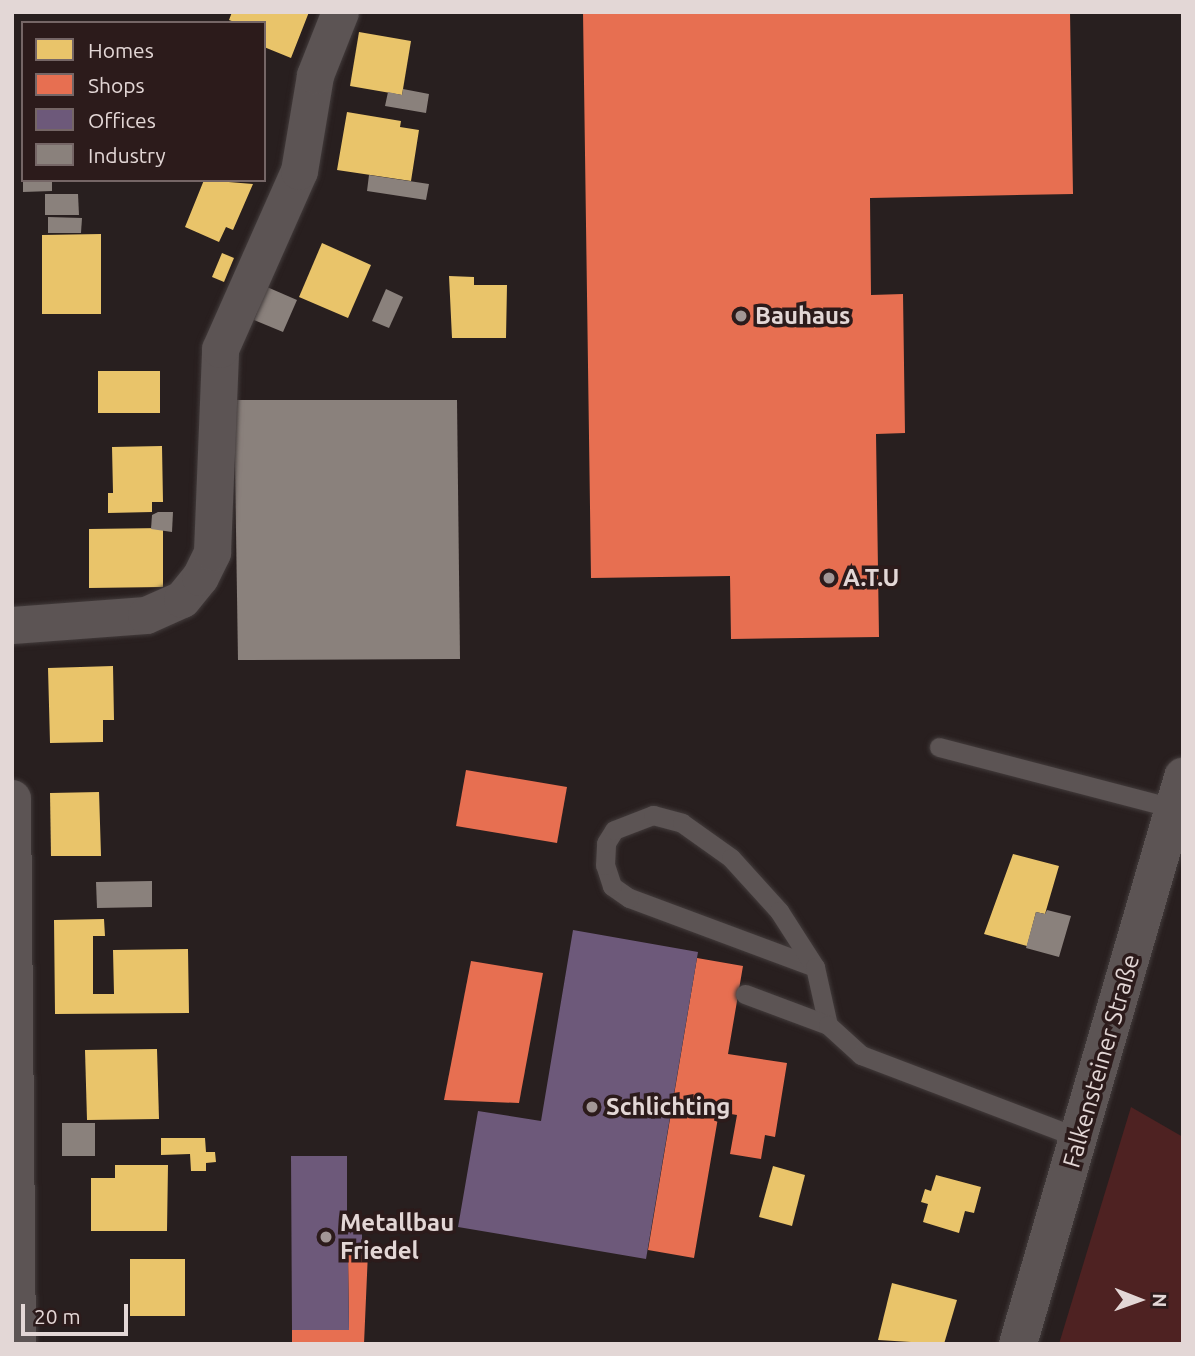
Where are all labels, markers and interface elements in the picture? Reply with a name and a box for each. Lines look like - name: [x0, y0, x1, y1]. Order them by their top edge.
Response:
- legend: [21, 21, 266, 182]
- text: Homes: [88, 38, 154, 62]
- text: Shops: [88, 73, 145, 97]
- text: Offices: [88, 108, 156, 132]
- text: Industry: [88, 143, 166, 167]
- place label: Bauhaus: [755, 302, 850, 330]
- marker: Bauhaus: [733, 308, 749, 324]
- place label: A.T.U: [843, 564, 899, 592]
- marker: A.T.U: [821, 570, 837, 586]
- street label: Falkensteiner Straße: [1057, 951, 1145, 1171]
- place label: Schlichting: [606, 1093, 730, 1121]
- marker: Schlichting: [584, 1099, 600, 1115]
- place label: Metallbau Friedel: [340, 1209, 454, 1265]
- marker: Metallbau Friedel: [318, 1229, 334, 1245]
- north arrow: [1104, 1265, 1174, 1335]
- scale bar: [24, 1290, 131, 1334]
- text: N: [1149, 1293, 1171, 1308]
- text: 20 m: [34, 1304, 81, 1328]

